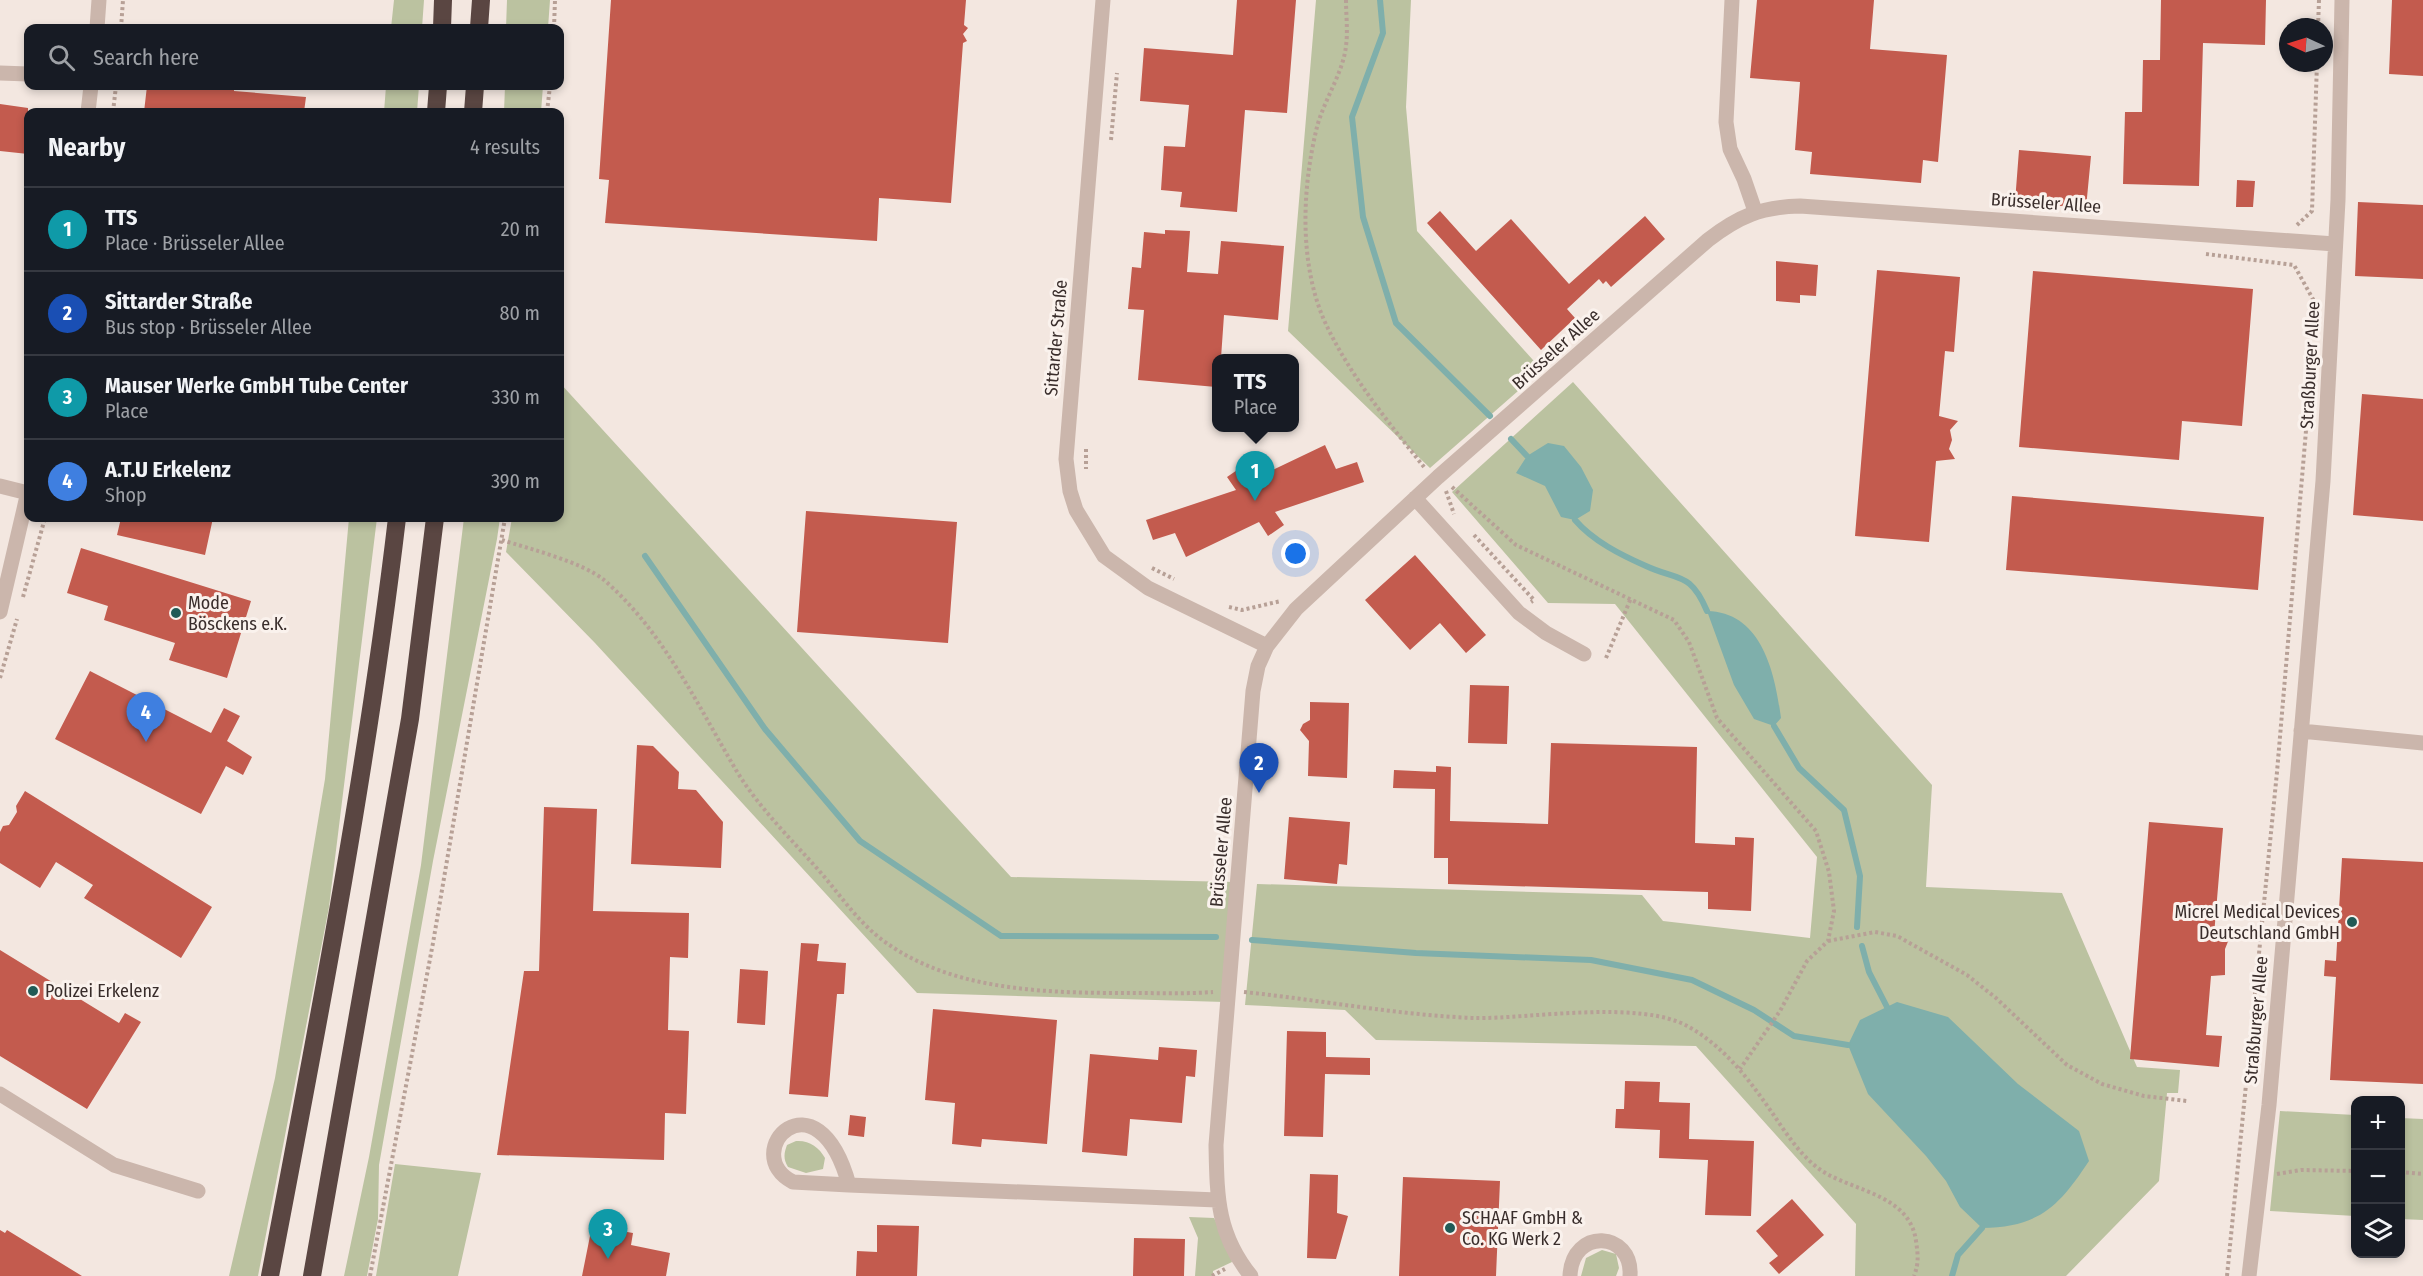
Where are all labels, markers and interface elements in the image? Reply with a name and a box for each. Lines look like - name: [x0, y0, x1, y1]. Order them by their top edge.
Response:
- north arrow: [2279, 18, 2333, 72]
- search box: [24, 24, 564, 90]
- icon: search: [45, 41, 78, 74]
- text: Search here: [93, 44, 199, 71]
- text: Nearby: [48, 132, 125, 163]
- text: 4 results: [470, 135, 540, 159]
- street label: Brüsseler Allee: [1990, 188, 2102, 218]
- text: TTS: [105, 204, 138, 231]
- text: 1: [63, 217, 72, 241]
- text: 20 m: [501, 217, 540, 241]
- text: Place · Brüsseler Allee: [105, 231, 285, 255]
- street label: Sittarder Straße: [1040, 279, 1072, 397]
- text: Sittarder Straße: [105, 288, 252, 315]
- street label: Straßburger Allee: [2296, 300, 2324, 430]
- text: 2: [63, 301, 72, 325]
- text: 80 m: [500, 301, 540, 325]
- street label: Brüsseler Allee: [1508, 304, 1604, 394]
- text: Bus stop · Brüsseler Allee: [105, 315, 312, 339]
- popup: [1212, 354, 1299, 432]
- text: TTS: [1234, 368, 1266, 395]
- text: Mauser Werke GmbH Tube Center: [105, 372, 408, 399]
- text: 3: [63, 385, 72, 409]
- text: 330 m: [491, 385, 540, 409]
- text: Place: [1234, 395, 1277, 419]
- text: Place: [105, 399, 148, 423]
- pin: 1: [1236, 452, 1274, 501]
- text: A.T.U Erkelenz: [105, 456, 231, 483]
- text: 4: [62, 469, 73, 493]
- text: 390 m: [491, 469, 540, 493]
- text: Shop: [105, 483, 147, 507]
- your location: [1281, 539, 1310, 568]
- place label: Mode Bösckens e.K.: [188, 592, 287, 635]
- marker: Mode Bösckens e.K.: [169, 606, 183, 620]
- pin: 4: [126, 692, 166, 742]
- pin: 2: [1240, 744, 1278, 793]
- street label: Brüsseler Allee: [1205, 796, 1237, 908]
- place label: Micrel Medical Devices Deutschland GmbH: [2175, 901, 2340, 944]
- marker: Micrel Medical Devices Deutschland GmbH: [2345, 915, 2359, 929]
- street label: Straßburger Allee: [2239, 955, 2273, 1085]
- place label: Polizei Erkelenz: [45, 980, 159, 1002]
- marker: Polizei Erkelenz: [26, 984, 40, 998]
- map controls: [2351, 1096, 2405, 1258]
- button: +: [2351, 1096, 2405, 1150]
- button: −: [2351, 1150, 2405, 1204]
- button: layers: [2351, 1204, 2405, 1258]
- place label: SCHAAF GmbH & Co. KG Werk 2: [1462, 1207, 1583, 1250]
- pin: 3: [588, 1210, 628, 1259]
- marker: SCHAAF GmbH & Co. KG Werk 2: [1443, 1221, 1457, 1235]

